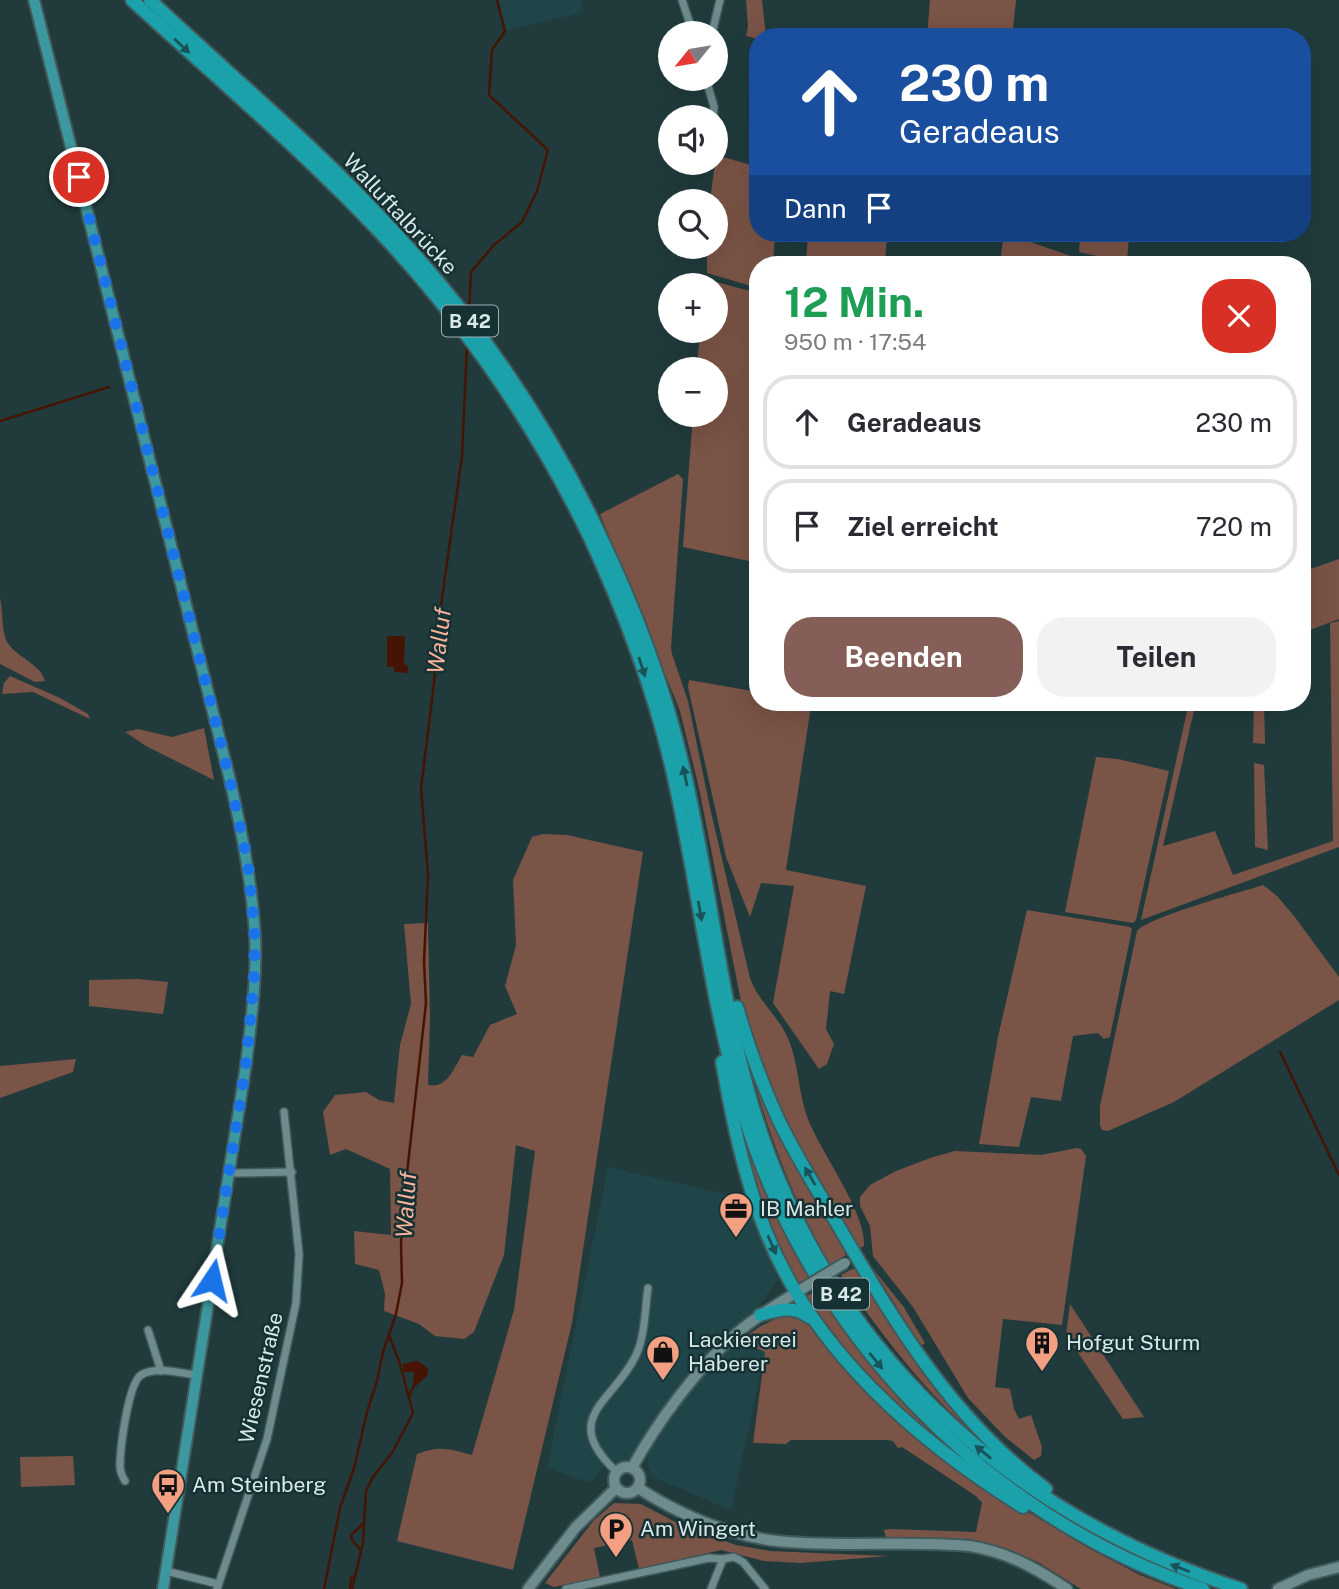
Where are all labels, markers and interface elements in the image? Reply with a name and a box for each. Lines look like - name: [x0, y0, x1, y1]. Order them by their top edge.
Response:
- north arrow: [658, 21, 728, 91]
- map controls: [658, 21, 728, 427]
- one-way arrow: [173, 38, 190, 54]
- text: 230 m: [899, 54, 1049, 112]
- icon: ahead: [784, 56, 875, 147]
- button: sound: [658, 105, 728, 175]
- text: Geradeaus: [899, 113, 1060, 150]
- pin: [49, 147, 109, 207]
- street label: Walluftalbrücke: [338, 148, 463, 279]
- icon: arrive: [60, 158, 98, 196]
- button: search: [658, 189, 728, 259]
- icon: arrive: [860, 189, 898, 227]
- text: Dann: [784, 193, 846, 224]
- button: +: [658, 273, 728, 343]
- text: 12 Min.: [784, 277, 924, 326]
- button: close: [1202, 279, 1276, 353]
- road number: B 42: [442, 306, 498, 336]
- text: 950 m · 17:54: [784, 328, 927, 355]
- button: −: [658, 357, 728, 427]
- icon: ahead: [788, 403, 826, 441]
- text: Geradeaus: [847, 407, 982, 438]
- text: 230 m: [1196, 407, 1272, 438]
- icon: arrive: [788, 507, 826, 545]
- text: Ziel erreicht: [847, 511, 999, 542]
- text: 720 m: [1196, 511, 1272, 542]
- water label: Walluf: [421, 605, 456, 676]
- button: Beenden: [784, 617, 1023, 697]
- button: Teilen: [1037, 617, 1276, 697]
- one-way arrow: [637, 657, 648, 678]
- one-way arrow: [680, 765, 691, 787]
- one-way arrow: [695, 901, 706, 923]
- one-way arrow: [804, 1166, 816, 1186]
- water label: Walluf: [390, 1170, 421, 1239]
- office icon: IB Mahler: [717, 1190, 755, 1239]
- place label: IB Mahler: [760, 1196, 853, 1221]
- one-way arrow: [766, 1235, 778, 1255]
- position arrow: [175, 1243, 249, 1317]
- road number: B 42: [813, 1278, 869, 1310]
- street label: Wiesenstraße: [233, 1310, 288, 1446]
- building icon: Hofgut Sturm: [1023, 1324, 1061, 1373]
- place label: Lackiererei Haberer: [688, 1327, 797, 1376]
- place label: Hofgut Sturm: [1066, 1330, 1200, 1355]
- shop icon: Lackiererei Haberer: [644, 1333, 682, 1382]
- one-way arrow: [868, 1353, 883, 1370]
- one-way arrow: [974, 1445, 991, 1460]
- bus stop icon: Am Steinberg: [149, 1466, 187, 1515]
- place label: Am Steinberg: [192, 1472, 326, 1497]
- parking icon: Am Wingert: [597, 1510, 635, 1559]
- place label: Am Wingert: [640, 1516, 756, 1541]
- one-way arrow: [1170, 1563, 1191, 1574]

